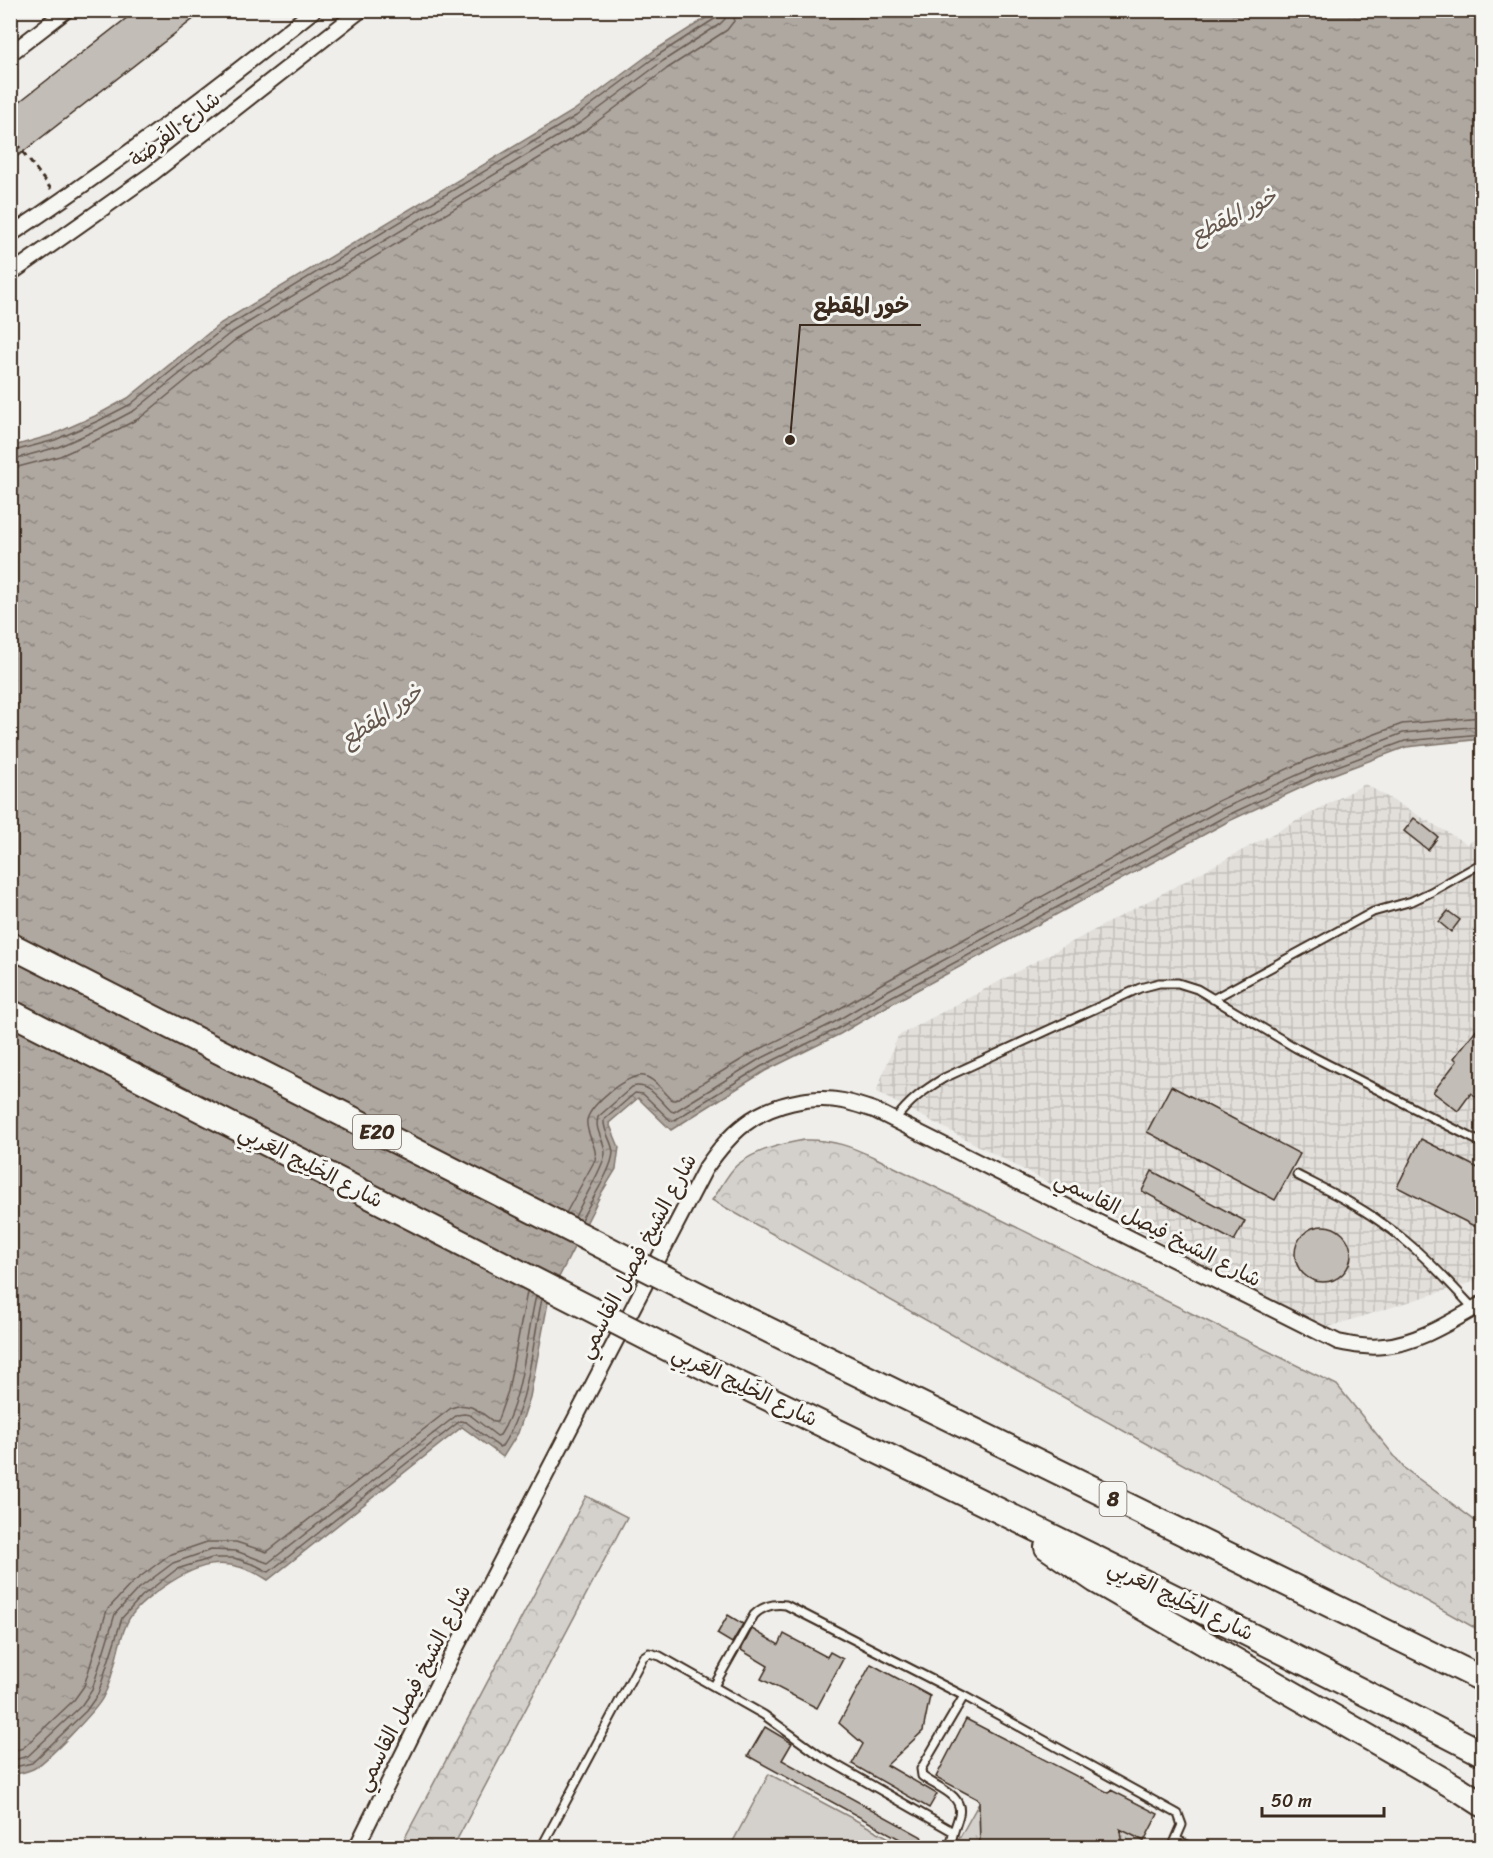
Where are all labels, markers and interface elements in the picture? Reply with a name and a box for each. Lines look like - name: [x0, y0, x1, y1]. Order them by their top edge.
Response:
- street label: شارع الفَرضة: [121, 81, 229, 177]
- water label: خور المقطع: [1182, 176, 1285, 255]
- callout: خور المقطع: [800, 285, 921, 325]
- text: خور المقطع: [813, 286, 909, 325]
- water label: خور المقطع: [331, 673, 432, 758]
- street label: شارع الخَلِيج العَربِي: [232, 1113, 390, 1219]
- road number: E20: [353, 1115, 401, 1149]
- street label: شارع الشيخ فيصل القاسمي: [567, 1146, 707, 1366]
- street label: شارع الشيخ فيصل القاسمي: [1048, 1160, 1268, 1298]
- street label: شارع الخَلِيج العَربِي: [666, 1334, 824, 1438]
- road number: 8: [1100, 1482, 1126, 1516]
- street label: شارع الخَلِيج العَربِي: [1102, 1548, 1260, 1652]
- street label: شارع الشيخ فيصل القاسمي: [344, 1578, 482, 1798]
- scale bar: [1262, 1780, 1384, 1818]
- text: 50 m: [1271, 1785, 1312, 1817]

